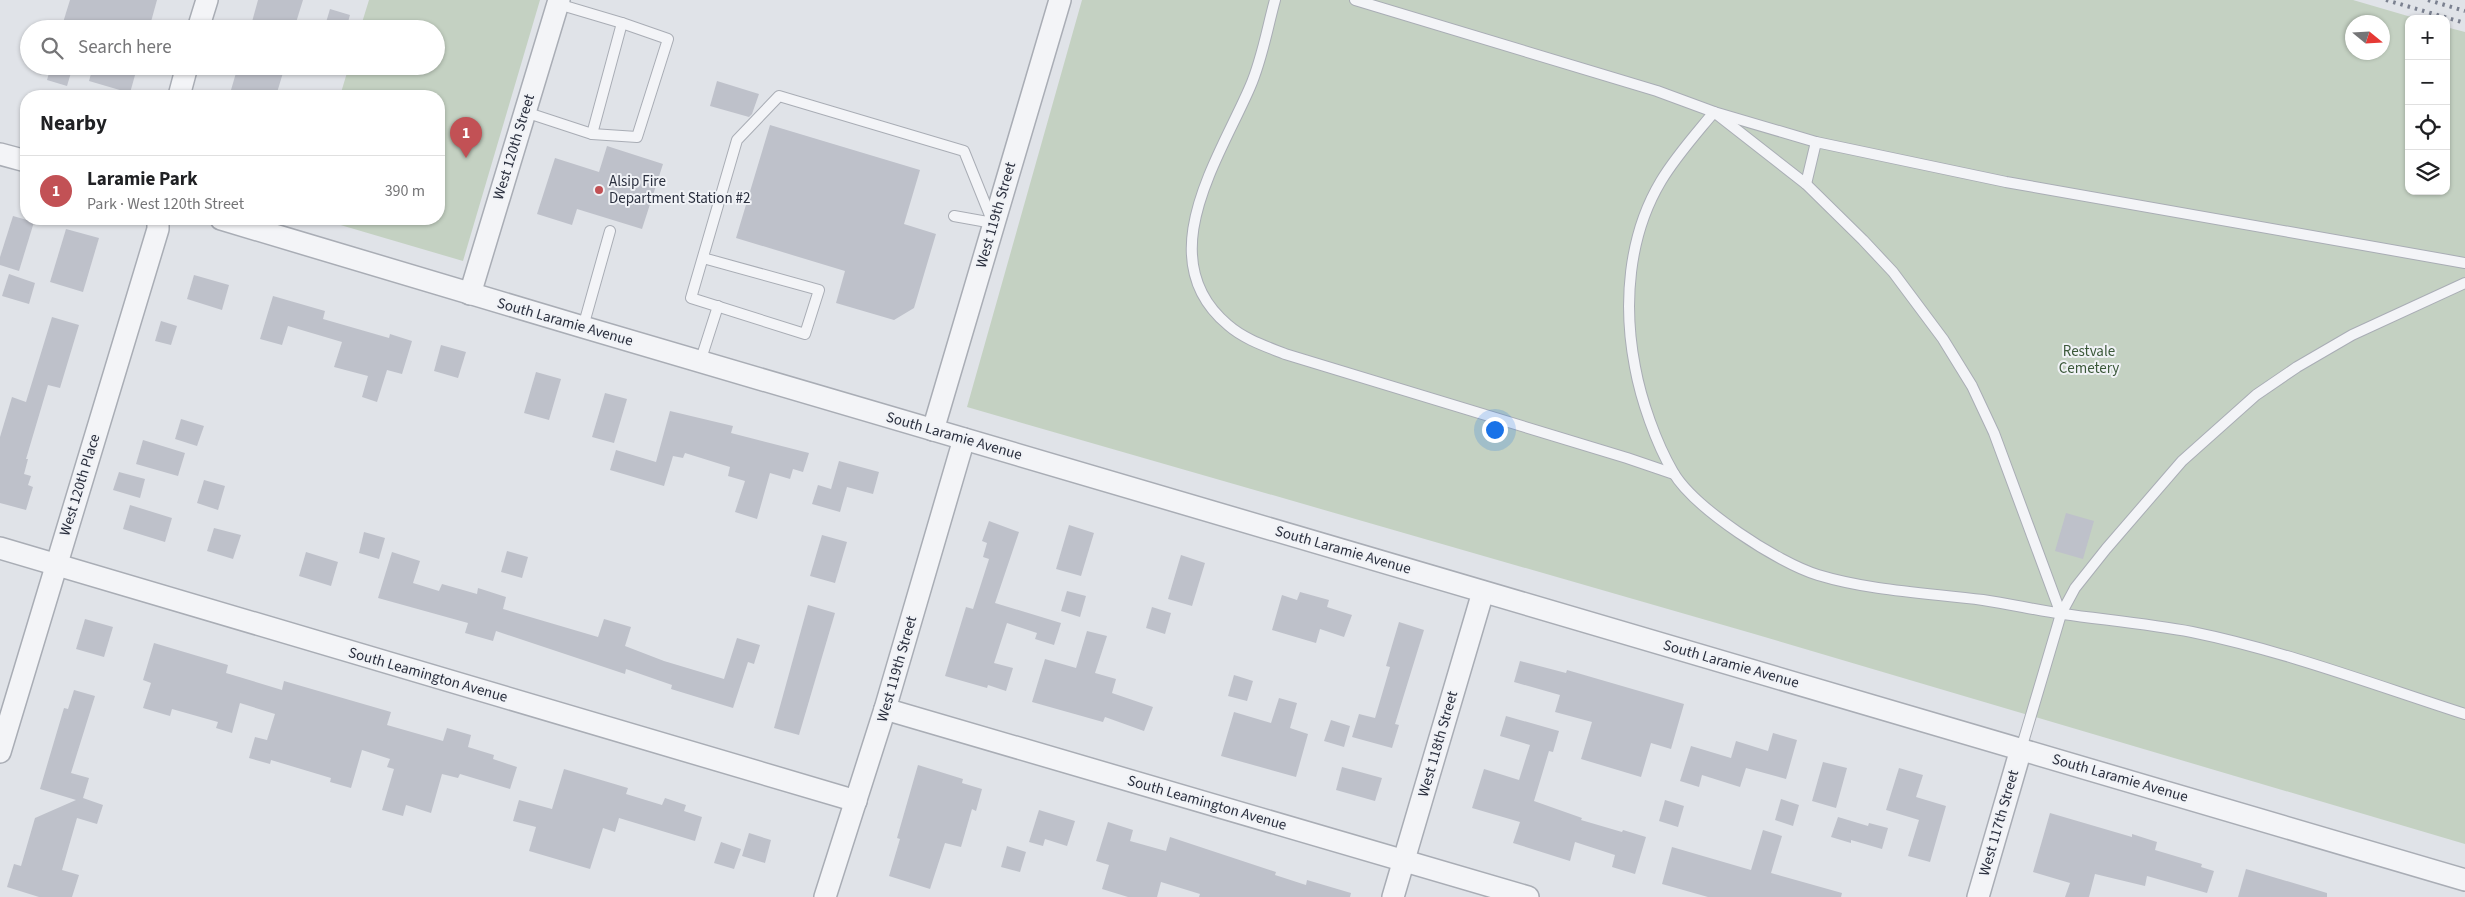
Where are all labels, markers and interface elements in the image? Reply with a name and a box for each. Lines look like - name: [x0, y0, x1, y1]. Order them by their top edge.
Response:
- north arrow: [2345, 15, 2390, 60]
- map controls: [2405, 15, 2450, 195]
- button: +: [2405, 15, 2450, 60]
- search box: [20, 20, 445, 75]
- icon: search: [38, 34, 66, 62]
- text: Search here: [78, 34, 172, 61]
- button: −: [2405, 60, 2450, 105]
- street label: West 120th Street: [488, 92, 540, 202]
- button: locate: [2405, 105, 2450, 150]
- text: Nearby: [40, 108, 107, 138]
- pin: 1: [450, 117, 482, 158]
- button: layers: [2405, 150, 2450, 195]
- street label: West 119th Street: [971, 159, 1021, 271]
- text: Laramie Park: [87, 166, 198, 193]
- place label: Alsip Fire Department Station #2: [609, 171, 751, 209]
- text: 1: [52, 180, 60, 202]
- text: 390 m: [385, 180, 425, 202]
- marker: Alsip Fire Department Station #2: [593, 184, 605, 196]
- text: Park · West 120th Street: [87, 193, 244, 215]
- street label: South Laramie Avenue: [495, 293, 635, 351]
- park label: Restvale Cemetery: [2059, 341, 2119, 379]
- street label: South Laramie Avenue: [884, 407, 1024, 465]
- your location: [1482, 417, 1508, 443]
- street label: West 120th Place: [55, 431, 105, 539]
- street label: South Laramie Avenue: [1273, 521, 1413, 579]
- street label: West 119th Street: [872, 613, 922, 725]
- street label: South Laramie Avenue: [1661, 635, 1801, 693]
- street label: South Leamington Avenue: [346, 642, 510, 708]
- street label: West 118th Street: [1413, 688, 1463, 800]
- street label: South Laramie Avenue: [2050, 749, 2190, 807]
- street label: West 117th Street: [1974, 767, 2024, 879]
- street label: South Leamington Avenue: [1125, 770, 1289, 836]

